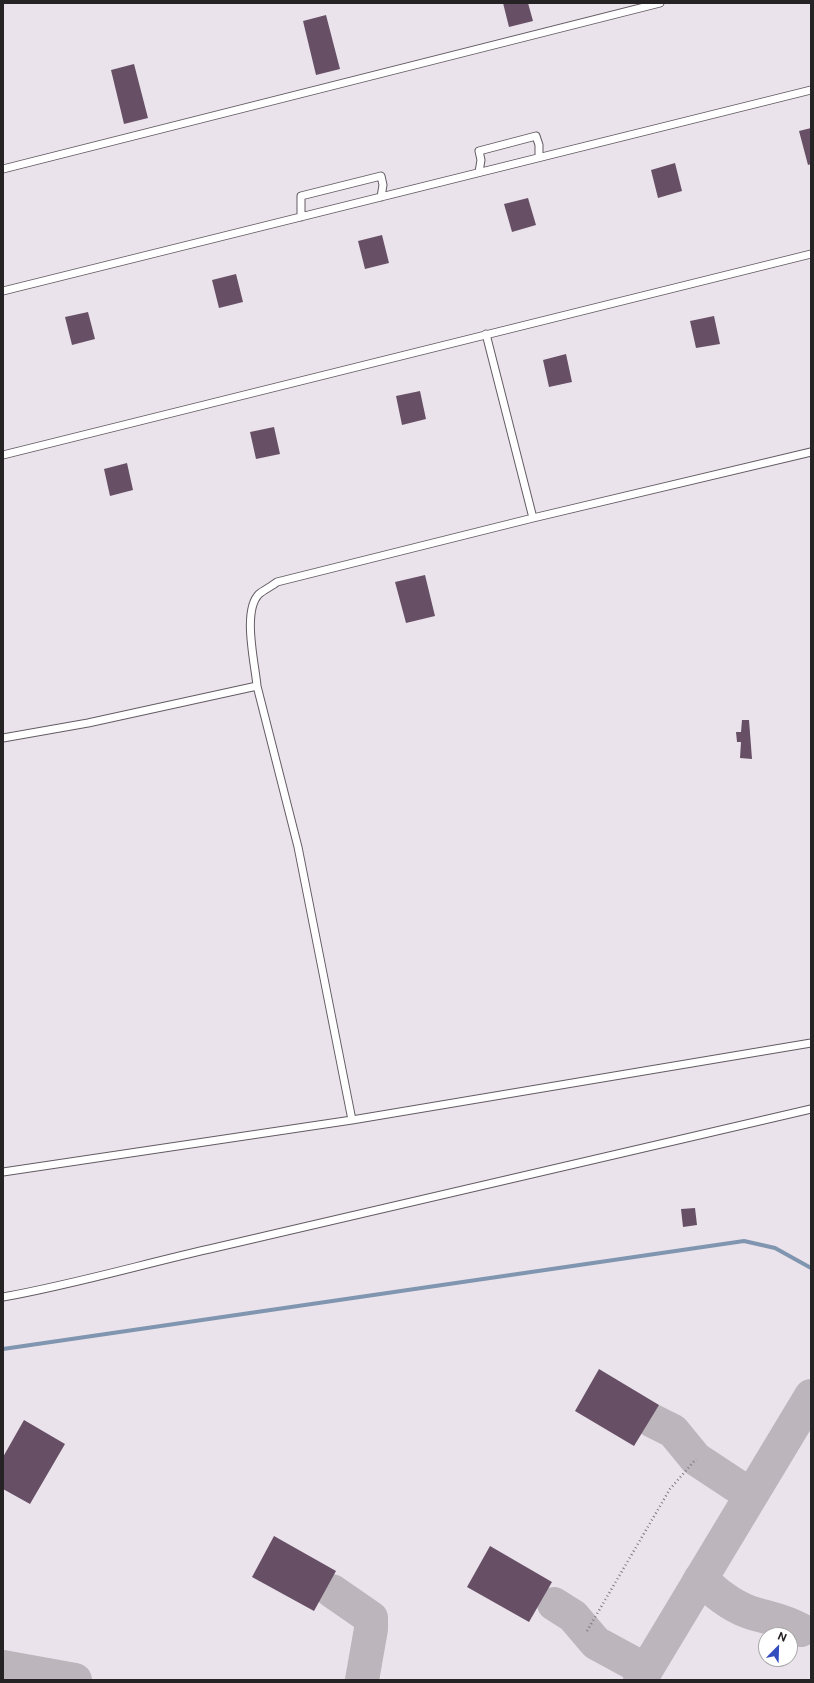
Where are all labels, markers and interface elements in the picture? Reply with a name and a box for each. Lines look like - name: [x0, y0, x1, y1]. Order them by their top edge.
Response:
- north arrow: [758, 1627, 798, 1667]
- text: N: [776, 1630, 789, 1644]

